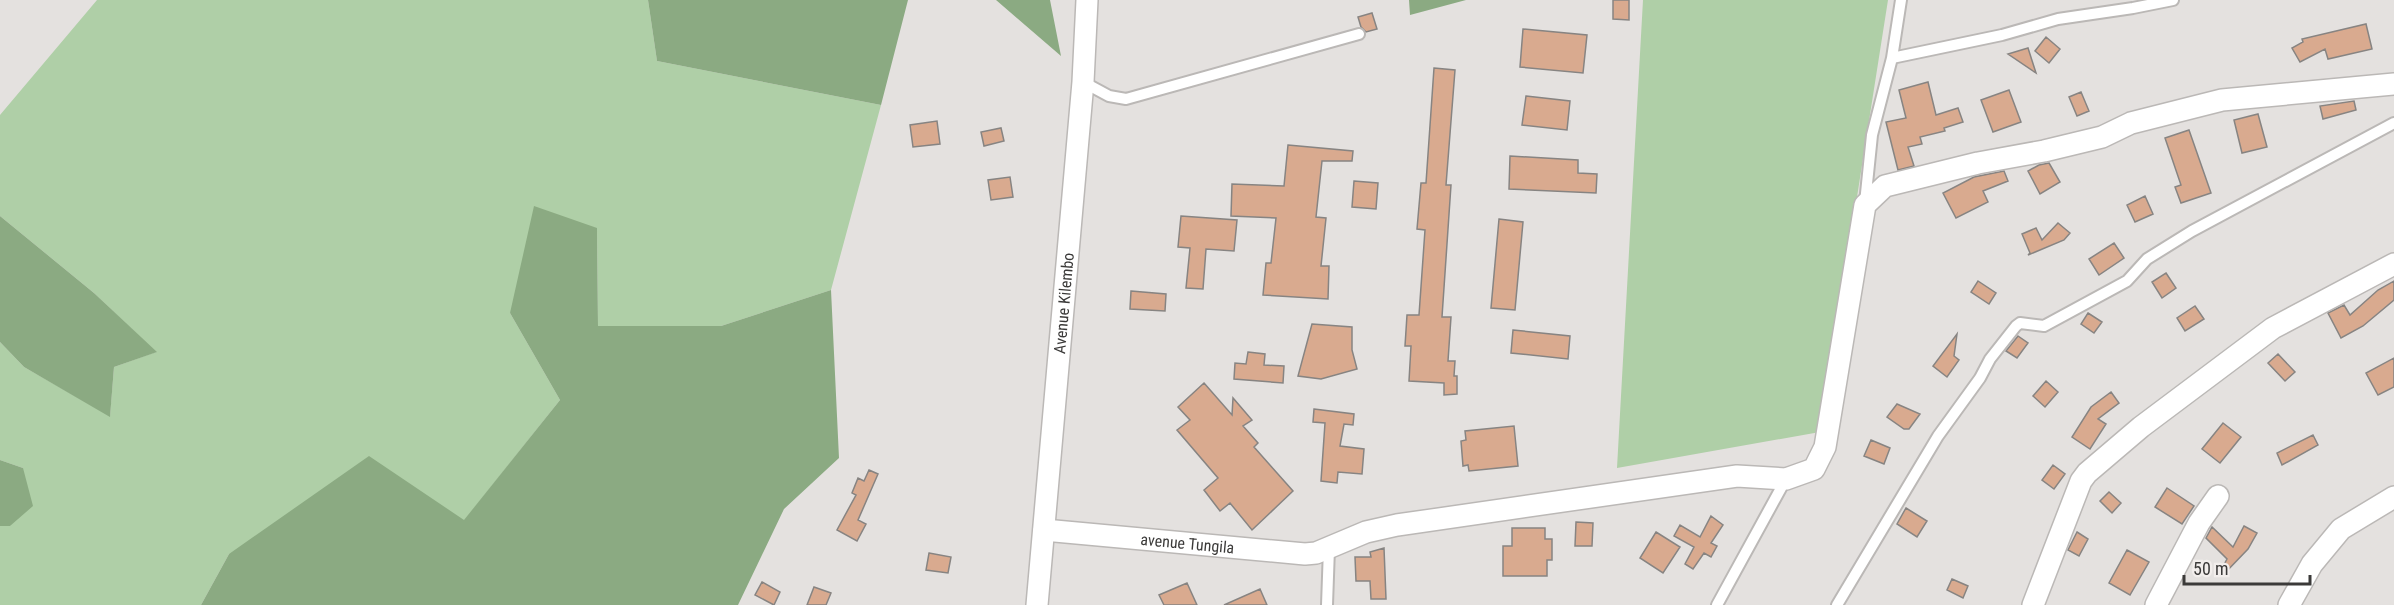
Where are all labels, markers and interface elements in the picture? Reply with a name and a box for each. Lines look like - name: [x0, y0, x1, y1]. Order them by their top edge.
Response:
- street label: Avenue Kilembo: [1050, 252, 1077, 354]
- street label: avenue Tungila: [1140, 529, 1235, 557]
- scale bar: [2184, 548, 2310, 586]
- text: 50 m: [2193, 558, 2228, 579]

